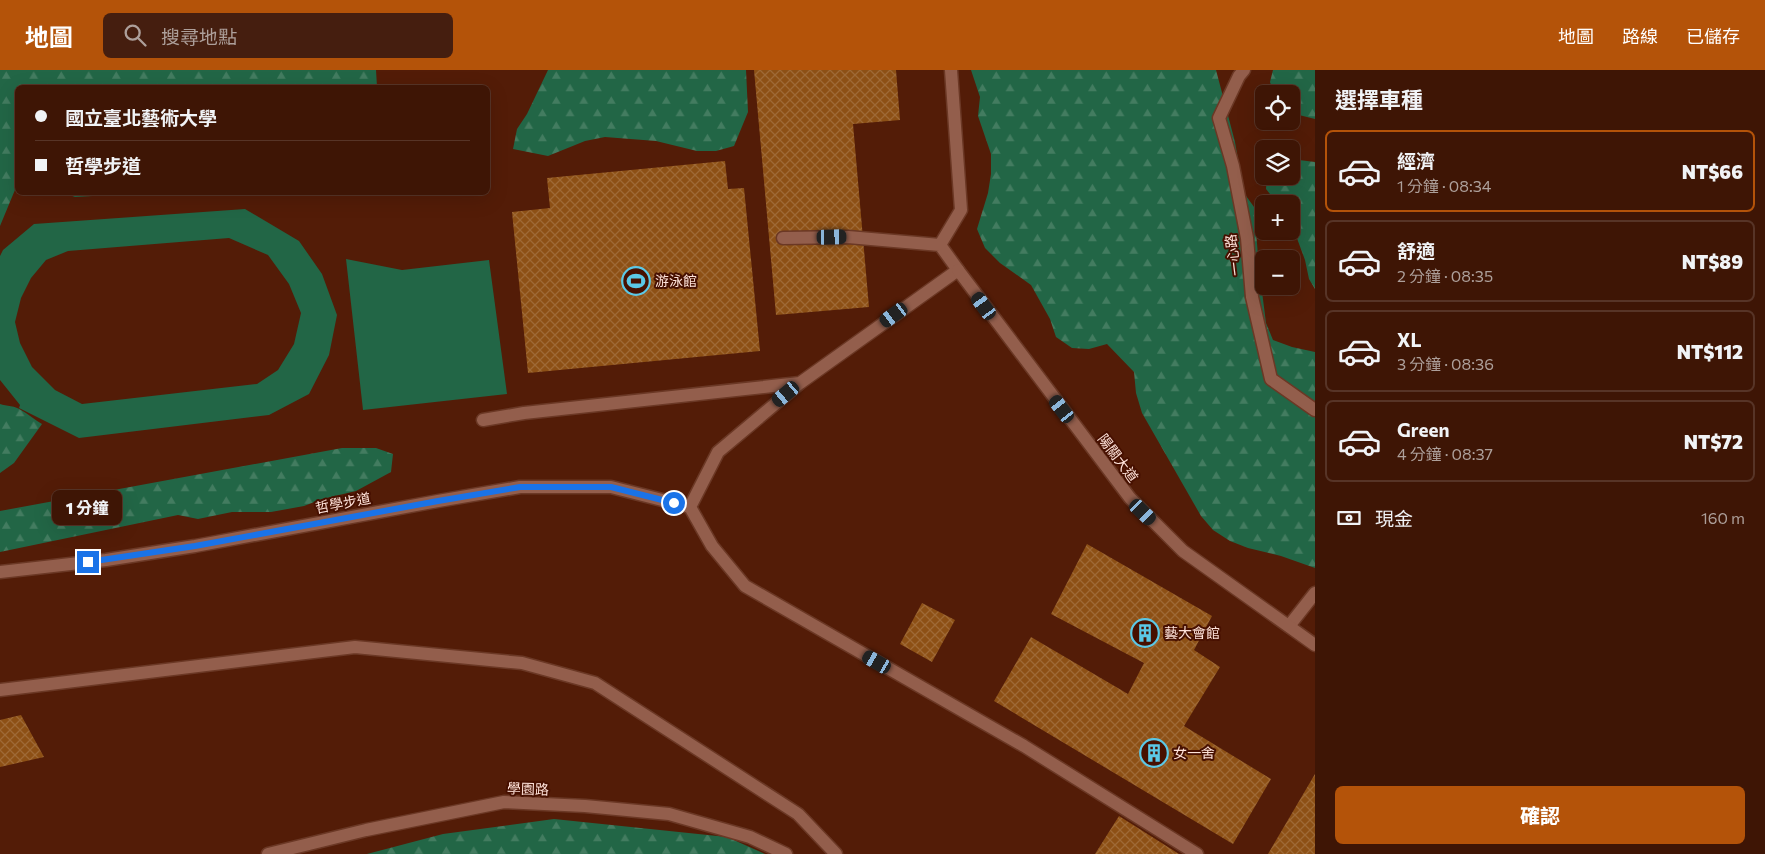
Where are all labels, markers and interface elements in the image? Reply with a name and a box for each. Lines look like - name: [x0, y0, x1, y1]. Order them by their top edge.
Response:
- search box: [103, 13, 453, 58]
- icon: search: [121, 21, 149, 49]
- text: 地圖: [25, 22, 73, 51]
- text: 搜尋地點: [161, 25, 237, 48]
- text: 地圖: [1558, 25, 1594, 47]
- text: 路線: [1622, 25, 1658, 47]
- text: 已儲存: [1686, 25, 1740, 47]
- map controls: [1255, 85, 1300, 295]
- button: locate: [1255, 85, 1300, 130]
- text: 選擇車種: [1335, 86, 1423, 113]
- text: 國立臺北藝術大學: [65, 106, 217, 129]
- button: layers: [1255, 140, 1300, 185]
- icon: car: [1337, 149, 1382, 194]
- text: 經濟: [1397, 149, 1435, 172]
- text: 哲學步道: [65, 154, 141, 177]
- text: NT$66: [1682, 160, 1743, 183]
- text: 1 分鐘 · 08:34: [1397, 176, 1491, 195]
- button: +: [1255, 195, 1300, 240]
- car: [816, 229, 847, 245]
- street label: 一心路: [1222, 233, 1243, 277]
- icon: car: [1337, 239, 1382, 284]
- text: 舒適: [1397, 239, 1435, 262]
- button: −: [1255, 250, 1300, 295]
- text: NT$89: [1682, 250, 1743, 273]
- sports icon: 游泳館: [621, 266, 651, 296]
- text: 2 分鐘 · 08:35: [1397, 266, 1493, 285]
- place label: 游泳館: [655, 272, 697, 289]
- car: [969, 289, 998, 323]
- car: [877, 300, 910, 330]
- text: XL: [1397, 328, 1422, 351]
- icon: car: [1337, 329, 1382, 374]
- text: NT$112: [1677, 340, 1743, 363]
- text: 3 分鐘 · 08:36: [1397, 354, 1494, 373]
- car: [769, 379, 802, 409]
- car: [1046, 393, 1077, 425]
- text: Green: [1397, 418, 1449, 441]
- icon: car: [1337, 419, 1382, 464]
- street label: 陽關大道: [1095, 430, 1142, 485]
- text: NT$72: [1684, 430, 1743, 453]
- text: 4 分鐘 · 08:37: [1397, 444, 1493, 463]
- street label: 哲學步道: [314, 489, 372, 516]
- callout: 1 分鐘: [53, 490, 123, 524]
- route start: [663, 492, 685, 514]
- car: [1127, 496, 1159, 528]
- text: 1 分鐘: [66, 498, 108, 517]
- icon: cash: [1335, 504, 1363, 532]
- text: 現金: [1375, 507, 1413, 530]
- text: 160 m: [1701, 508, 1745, 527]
- route end: [77, 551, 99, 573]
- building icon: 藝大會館: [1130, 618, 1160, 648]
- place label: 藝大會館: [1164, 624, 1220, 641]
- car: [860, 648, 893, 676]
- building icon: 女一舍: [1139, 738, 1169, 768]
- place label: 女一舍: [1173, 744, 1215, 761]
- street label: 學園路: [507, 779, 549, 798]
- button: 確認: [1335, 786, 1745, 844]

